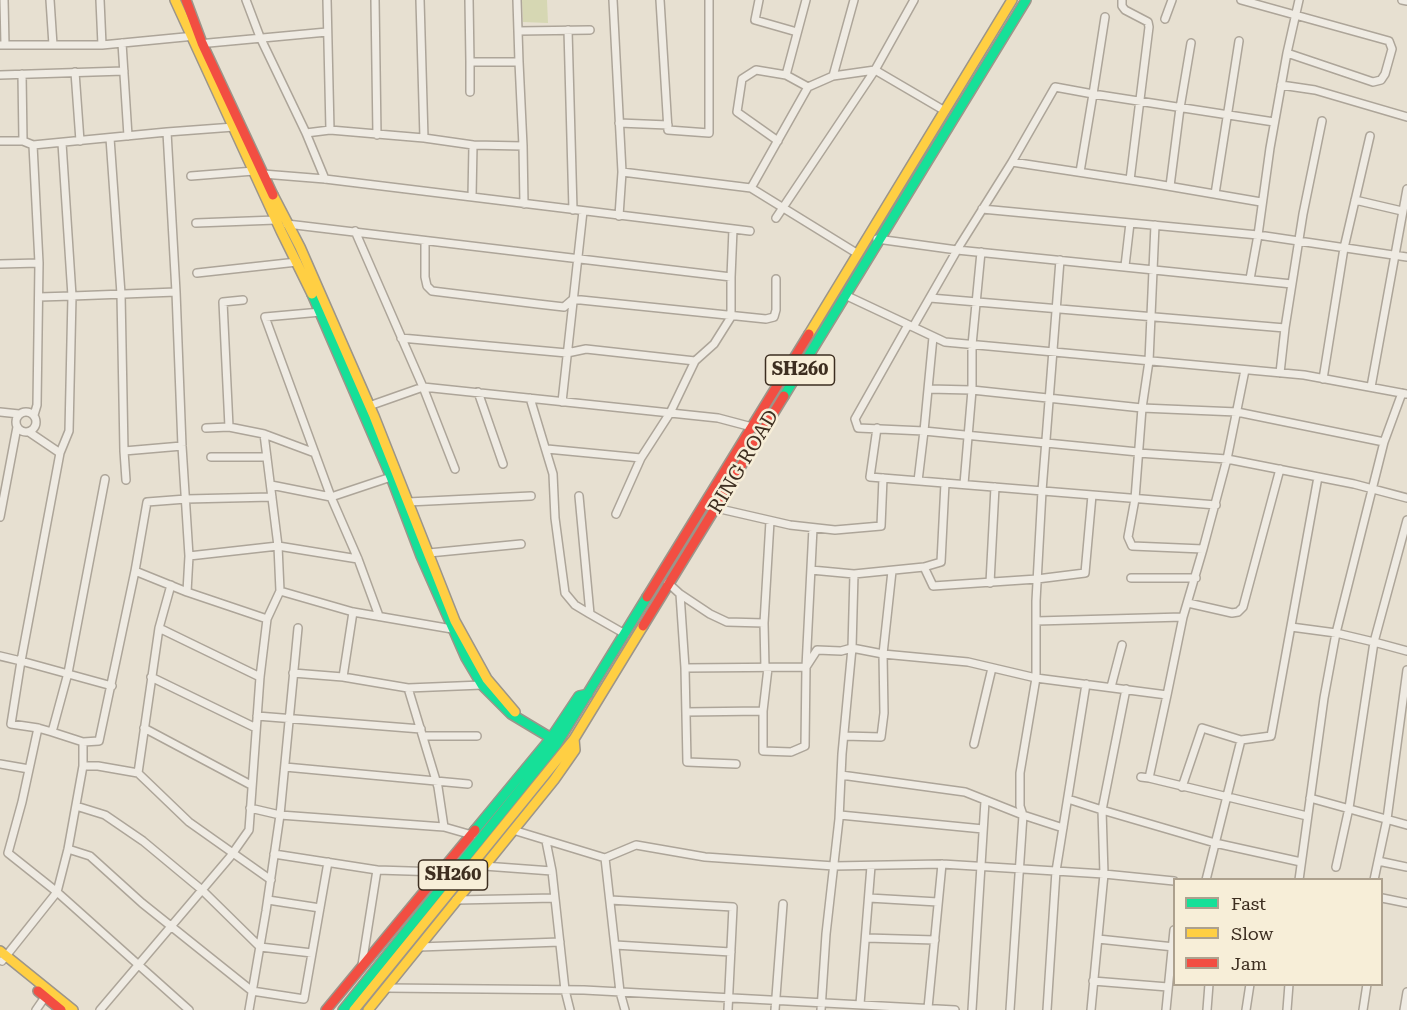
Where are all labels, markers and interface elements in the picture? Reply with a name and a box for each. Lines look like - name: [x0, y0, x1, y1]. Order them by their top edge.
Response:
- road number: SH260: [766, 355, 834, 385]
- street label: RING ROAD: [704, 406, 784, 518]
- road number: SH260: [418, 860, 488, 890]
- legend: [1173, 878, 1383, 986]
- text: Fast: [1231, 893, 1266, 914]
- text: Slow: [1231, 923, 1273, 944]
- text: Jam: [1231, 953, 1267, 974]

